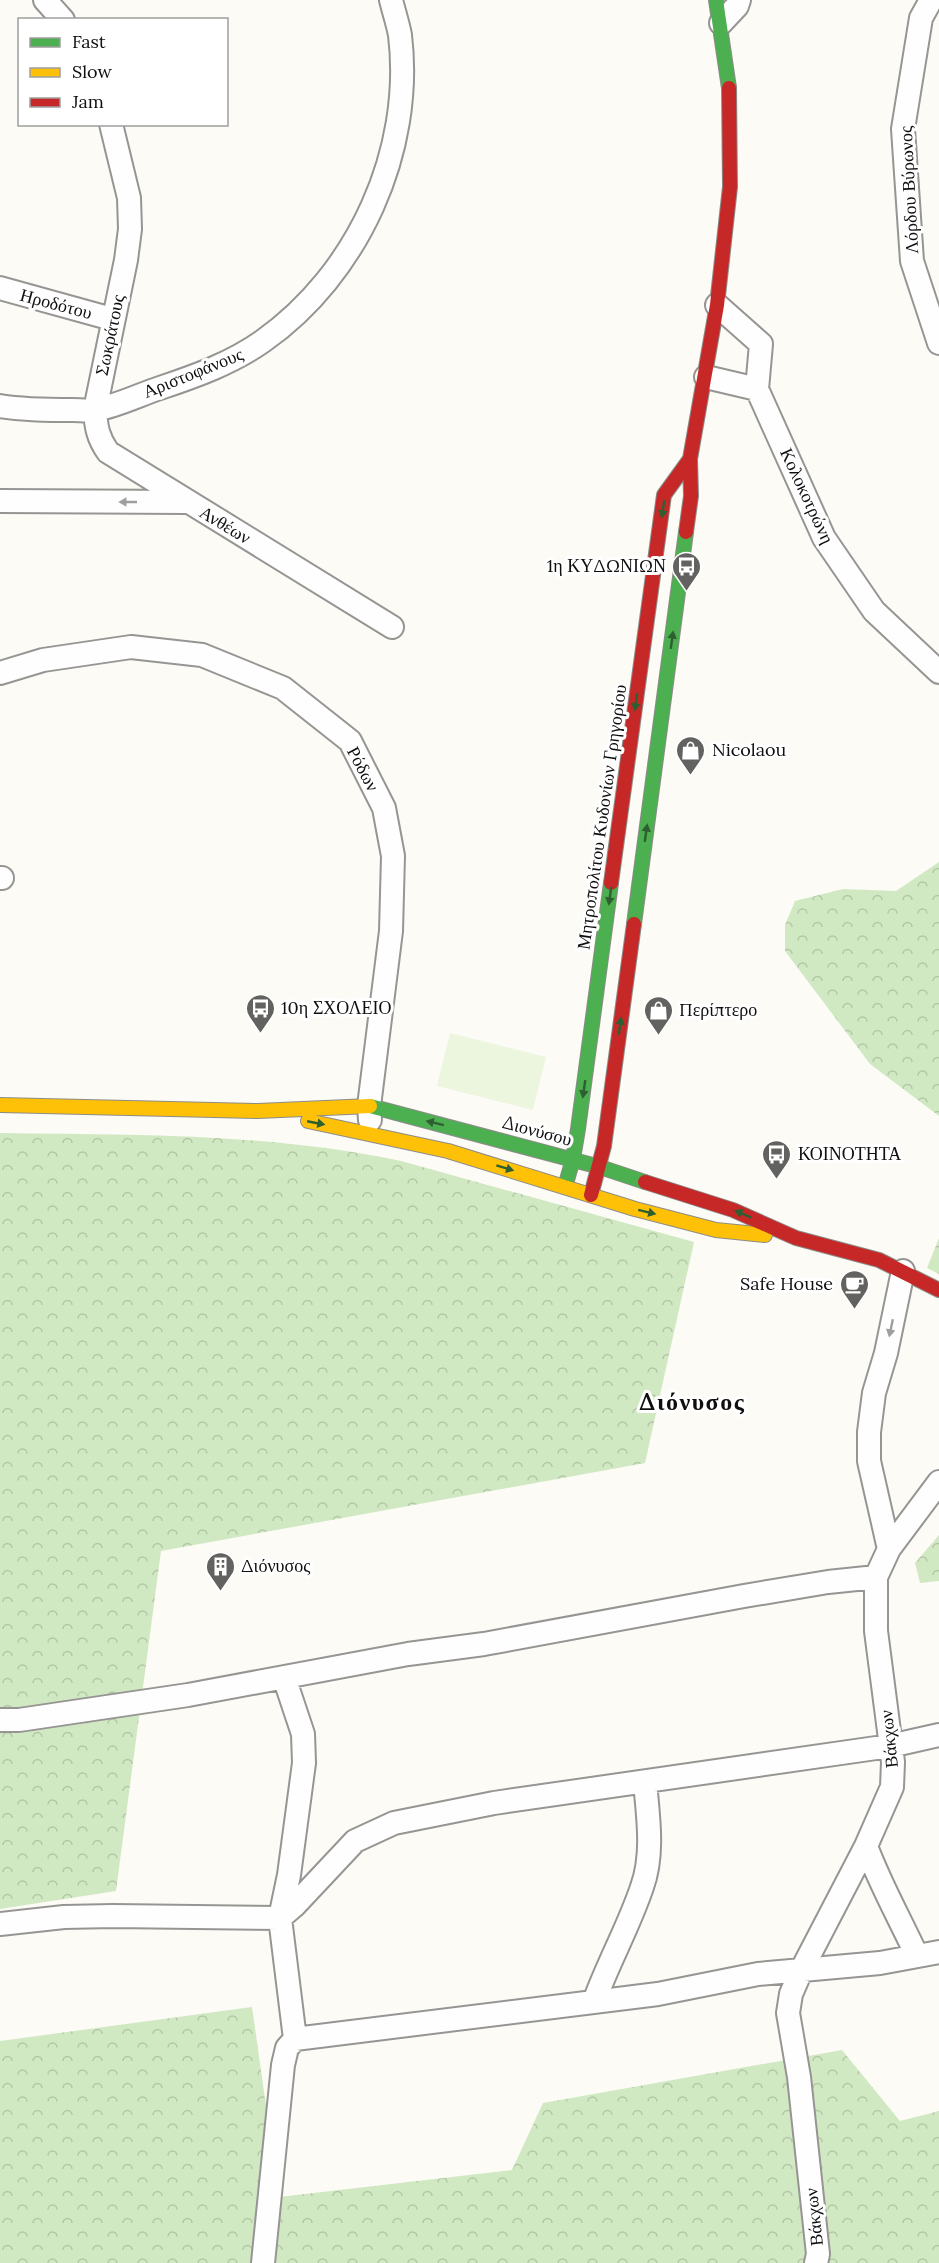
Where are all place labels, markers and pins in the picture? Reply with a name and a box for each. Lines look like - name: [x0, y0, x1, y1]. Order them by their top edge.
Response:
- bus stop icon: 1η ΚΥΔΩΝΙΩΝ: [671, 550, 703, 592]
- place label: 1η ΚΥΔΩΝΙΩΝ: [547, 554, 666, 577]
- shop icon: Nicolaou: [675, 734, 707, 776]
- place label: Nicolaou: [712, 738, 787, 761]
- bus stop icon: 10η ΣΧΟΛΕΙΟ: [244, 992, 276, 1034]
- shop icon: Περίπτερο: [642, 994, 674, 1036]
- place label: 10η ΣΧΟΛΕΙΟ: [281, 996, 392, 1019]
- place label: Περίπτερο: [679, 998, 757, 1021]
- bus stop icon: ΚΟΙΝΟΤΗΤΑ: [761, 1138, 793, 1180]
- place label: ΚΟΙΝΟΤΗΤΑ: [798, 1142, 901, 1165]
- cafe icon: Safe House: [838, 1268, 870, 1310]
- place label: Safe House: [740, 1272, 833, 1295]
- building icon: Διόνυσος: [204, 1550, 236, 1592]
- place label: Διόνυσος: [241, 1554, 310, 1577]

